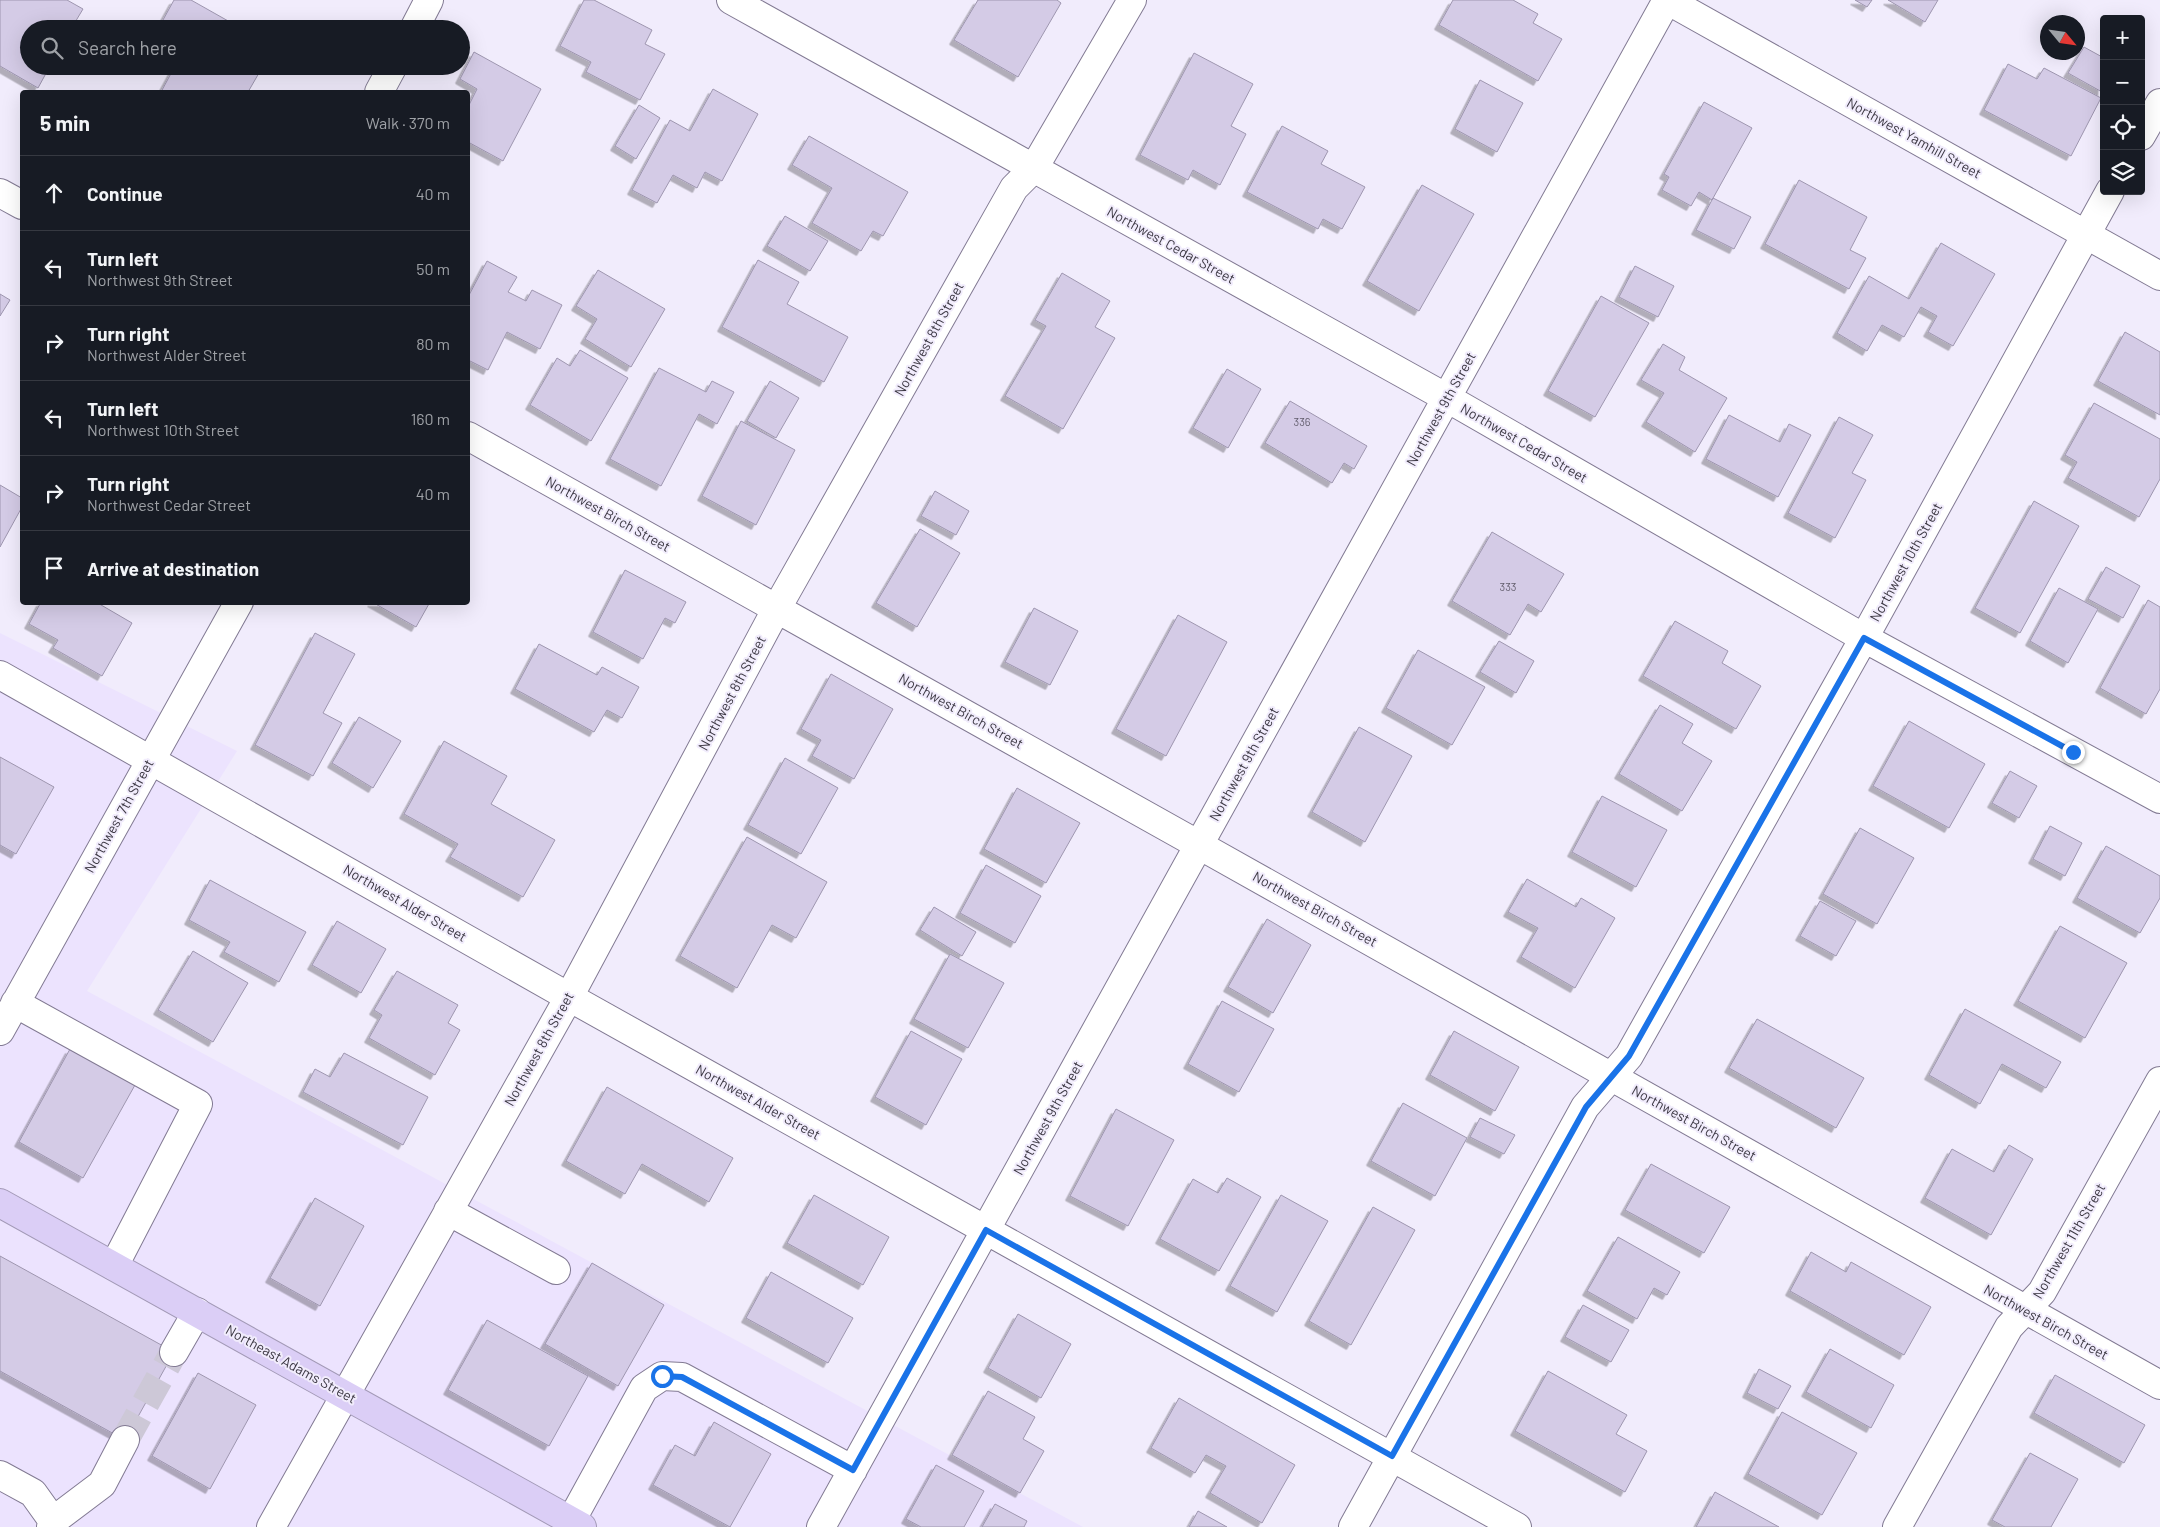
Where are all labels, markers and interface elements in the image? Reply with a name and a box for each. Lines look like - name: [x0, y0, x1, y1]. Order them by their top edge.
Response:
- north arrow: [2040, 15, 2085, 60]
- map controls: [2100, 15, 2145, 195]
- button: +: [2100, 15, 2145, 60]
- search box: [20, 20, 470, 75]
- icon: search: [38, 34, 66, 62]
- text: Search here: [78, 36, 177, 59]
- button: −: [2100, 60, 2145, 105]
- street label: Northwest Yamhill Street: [1844, 93, 1985, 182]
- button: locate: [2100, 105, 2145, 150]
- text: 5 min: [40, 110, 90, 135]
- text: Walk · 370 m: [366, 113, 450, 132]
- button: layers: [2100, 150, 2145, 195]
- icon: ahead: [40, 179, 68, 207]
- text: Continue: [87, 182, 163, 205]
- text: 40 m: [416, 184, 450, 203]
- street label: Northwest Cedar Street: [1104, 202, 1238, 287]
- text: Turn left: [87, 247, 158, 270]
- icon: left: [40, 254, 68, 282]
- text: 50 m: [416, 259, 450, 278]
- text: Northwest 9th Street: [87, 270, 233, 289]
- street label: Northwest 8th Street: [890, 279, 967, 399]
- text: Turn right: [87, 322, 169, 345]
- icon: right: [40, 329, 68, 357]
- text: 80 m: [416, 334, 450, 353]
- text: Northwest Alder Street: [87, 345, 247, 364]
- street label: Northwest 9th Street: [1402, 349, 1479, 469]
- text: Turn left: [87, 397, 158, 420]
- street label: Northwest Cedar Street: [1458, 399, 1591, 486]
- icon: left: [40, 404, 68, 432]
- text: 160 m: [411, 409, 450, 428]
- house number: 336: [1294, 415, 1311, 428]
- text: Northwest 10th Street: [87, 420, 239, 439]
- text: Turn right: [87, 472, 169, 495]
- street label: Northwest Birch Street: [543, 472, 674, 555]
- icon: right: [40, 479, 68, 507]
- text: 40 m: [416, 484, 450, 503]
- text: Northwest Cedar Street: [87, 495, 251, 514]
- street label: Northwest 10th Street: [1866, 499, 1945, 624]
- icon: arrive: [40, 554, 68, 582]
- text: Arrive at destination: [87, 557, 259, 580]
- house number: 333: [1500, 580, 1517, 593]
- street label: Northwest 8th Street: [694, 632, 769, 753]
- street label: Northwest Birch Street: [896, 669, 1027, 752]
- street label: Northwest 9th Street: [1205, 704, 1282, 824]
- route end: [2062, 741, 2085, 764]
- street label: Northwest 7th Street: [80, 756, 157, 875]
- street label: Northwest Alder Street: [341, 860, 470, 945]
- street label: Northwest Birch Street: [1250, 867, 1381, 950]
- street label: Northwest 8th Street: [500, 989, 577, 1109]
- street label: Northwest 9th Street: [1009, 1058, 1086, 1178]
- street label: Northwest Alder Street: [693, 1060, 823, 1143]
- street label: Northwest Birch Street: [1629, 1081, 1760, 1164]
- street label: Northwest 11th Street: [2029, 1180, 2108, 1301]
- street label: Northwest Birch Street: [1981, 1280, 2112, 1363]
- street label: Northeast Adams Street: [223, 1321, 359, 1407]
- route start: [651, 1365, 674, 1388]

